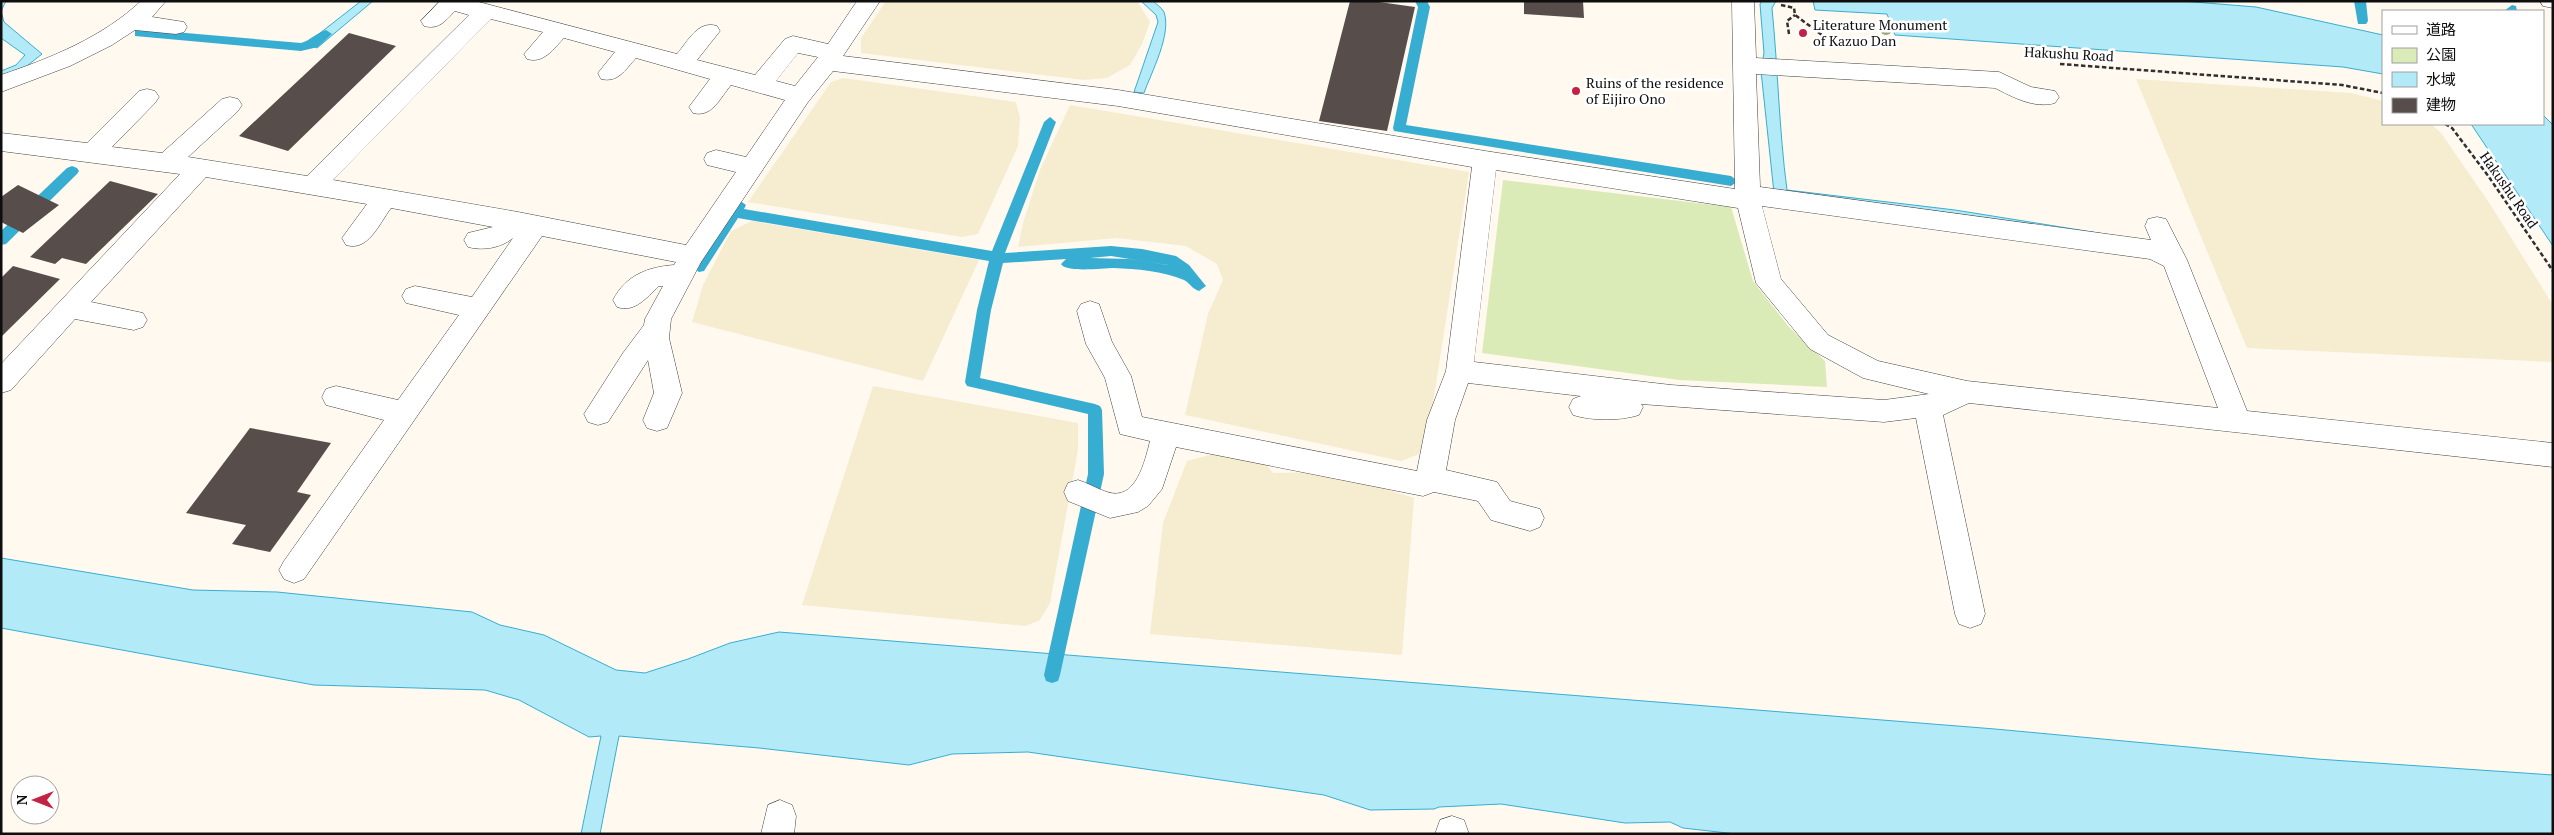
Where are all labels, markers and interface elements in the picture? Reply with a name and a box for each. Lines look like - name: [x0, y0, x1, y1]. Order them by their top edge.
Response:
- legend: [2382, 10, 2544, 125]
- place label: Literature Monument of Kazuo Dan: [1813, 15, 1948, 50]
- text: 道路: [2426, 19, 2456, 39]
- marker: Literature Monument of Kazuo Dan: [1797, 27, 1809, 39]
- street label: Hakushu Road: [2024, 42, 2114, 65]
- text: 公園: [2426, 44, 2456, 64]
- text: 水域: [2426, 69, 2456, 89]
- place label: Ruins of the residence of Eijiro Ono: [1586, 73, 1724, 108]
- marker: Ruins of the residence of Eijiro Ono: [1570, 85, 1582, 97]
- text: 建物: [2426, 94, 2456, 114]
- street label: Hakushu Road: [2476, 148, 2543, 232]
- north arrow: [10, 775, 60, 825]
- text: N: [12, 794, 31, 805]

